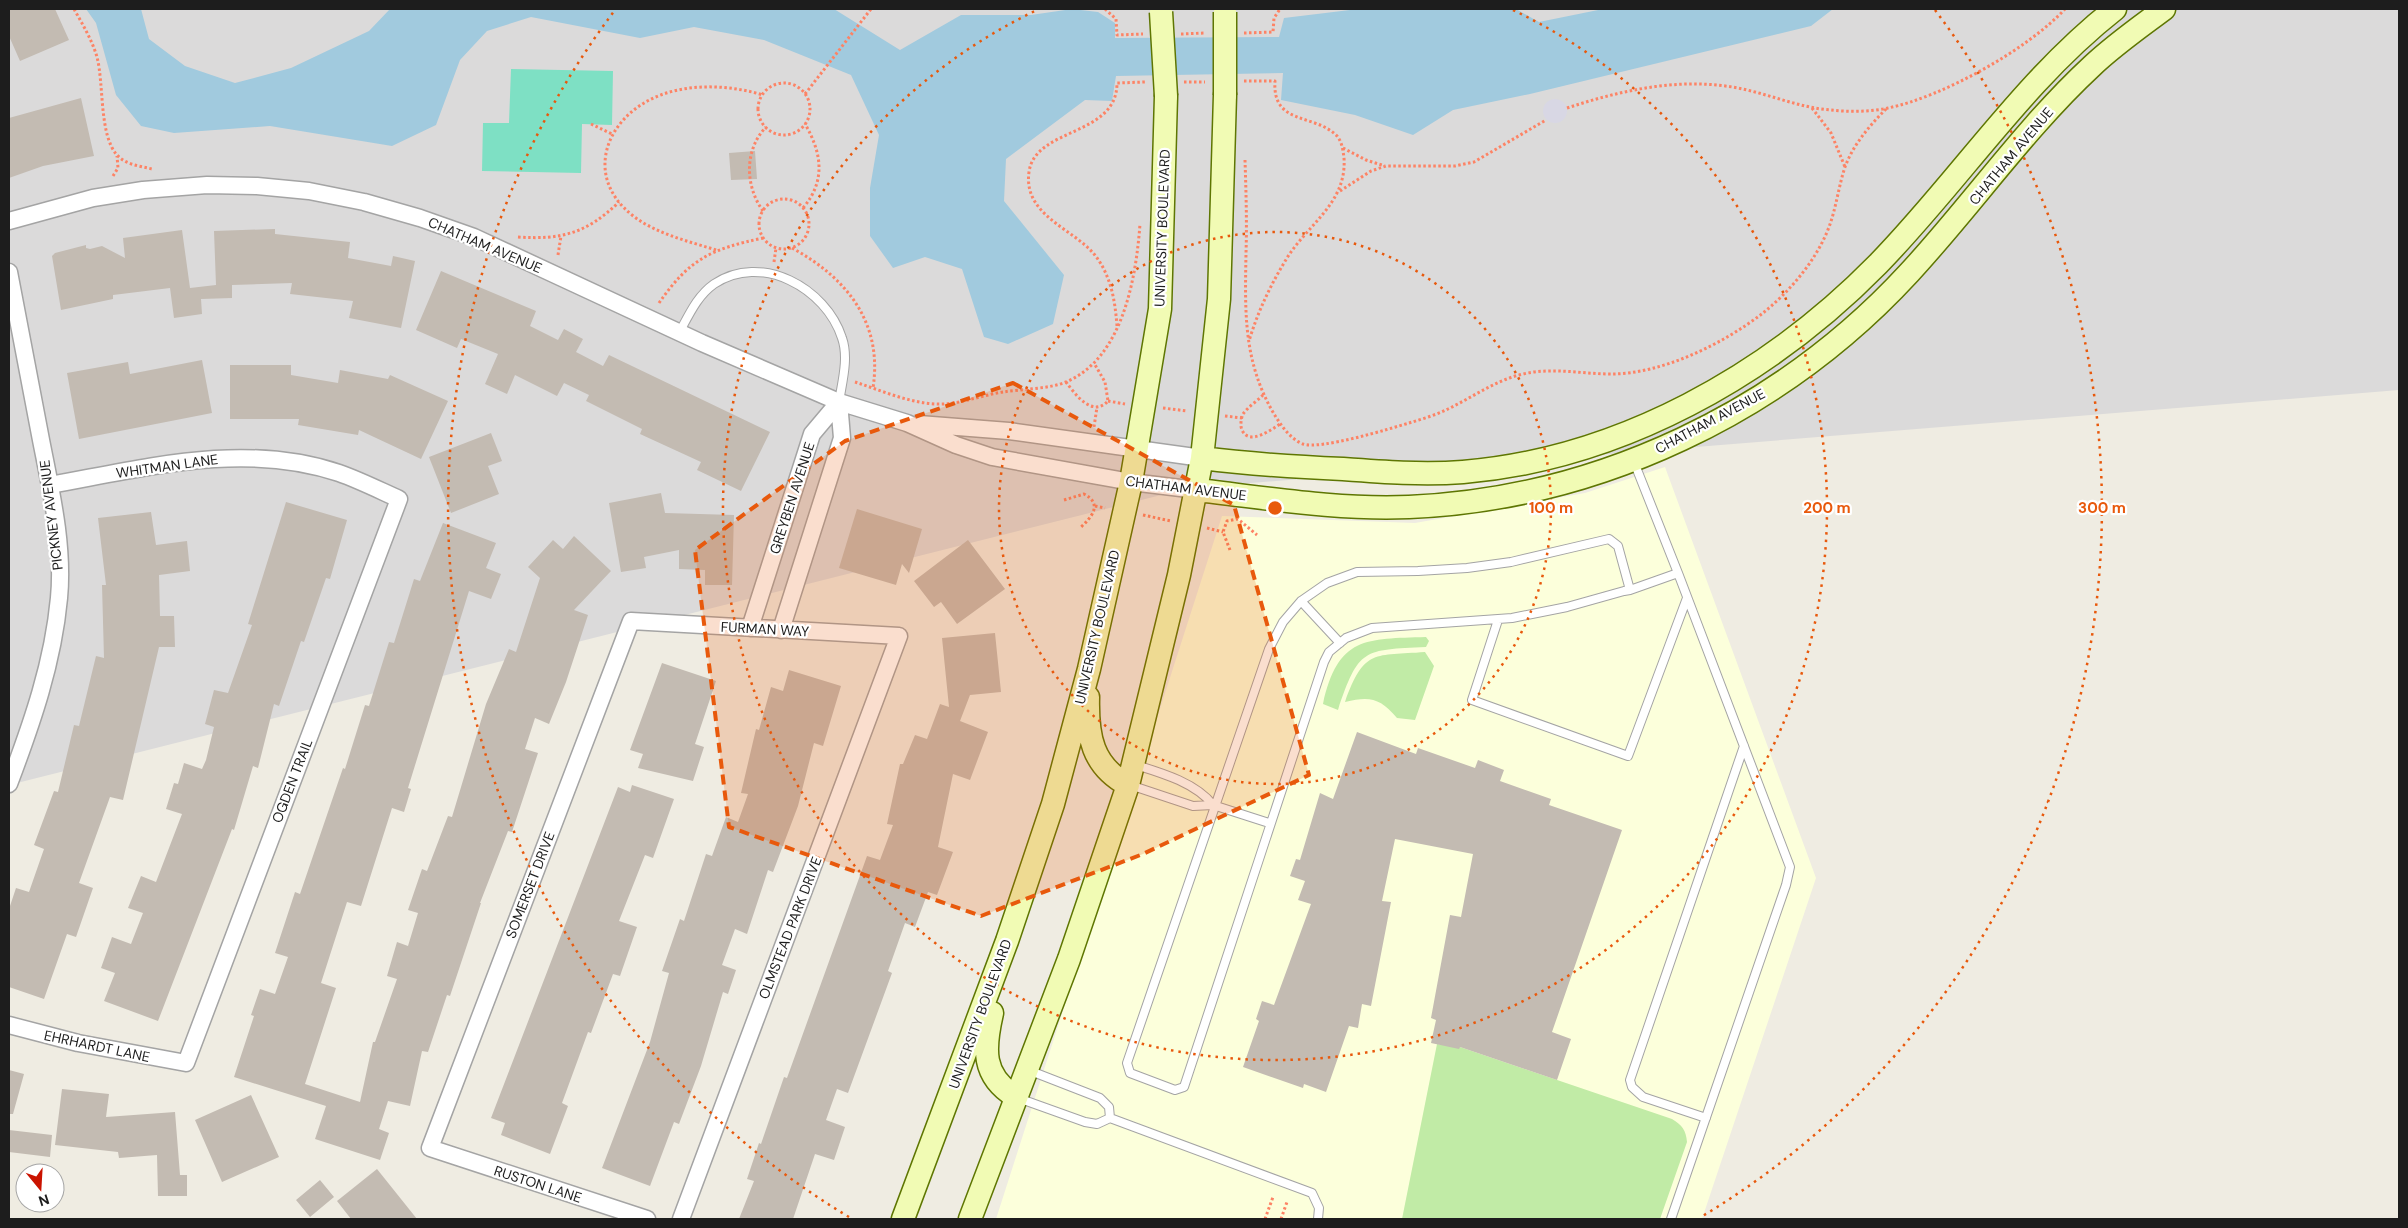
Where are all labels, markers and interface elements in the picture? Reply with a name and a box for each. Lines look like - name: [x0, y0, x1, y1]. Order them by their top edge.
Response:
- street label: CHATHAM AVENUE: [1965, 103, 2057, 208]
- street label: UNIVERSITY BOULEVARD: [1150, 149, 1174, 307]
- street label: CHATHAM AVENUE: [425, 213, 545, 277]
- street label: CHATHAM AVENUE: [1652, 384, 1768, 458]
- street label: GREYBEN AVENUE: [765, 440, 819, 556]
- street label: WHITMAN LANE: [115, 450, 219, 482]
- street label: PICKNEY AVENUE: [35, 459, 67, 571]
- street label: CHATHAM AVENUE: [1124, 472, 1248, 504]
- text: 100 m: [1529, 498, 1573, 518]
- text: 200 m: [1803, 498, 1851, 518]
- text: 300 m: [2078, 498, 2126, 518]
- centre of rings: [1266, 499, 1284, 517]
- street label: UNIVERSITY BOULEVARD: [1070, 548, 1124, 706]
- street label: FURMAN WAY: [720, 618, 810, 640]
- street label: OGDEN TRAIL: [268, 736, 316, 826]
- street label: SOMERSET DRIVE: [501, 829, 559, 941]
- street label: OLMSTEAD PARK DRIVE: [755, 854, 826, 1002]
- street label: UNIVERSITY BOULEVARD: [945, 937, 1015, 1091]
- street label: EHRHARDT LANE: [42, 1026, 152, 1066]
- street label: RUSTON LANE: [492, 1161, 584, 1207]
- north arrow: [15, 1163, 65, 1213]
- text: N: [36, 1190, 52, 1211]

